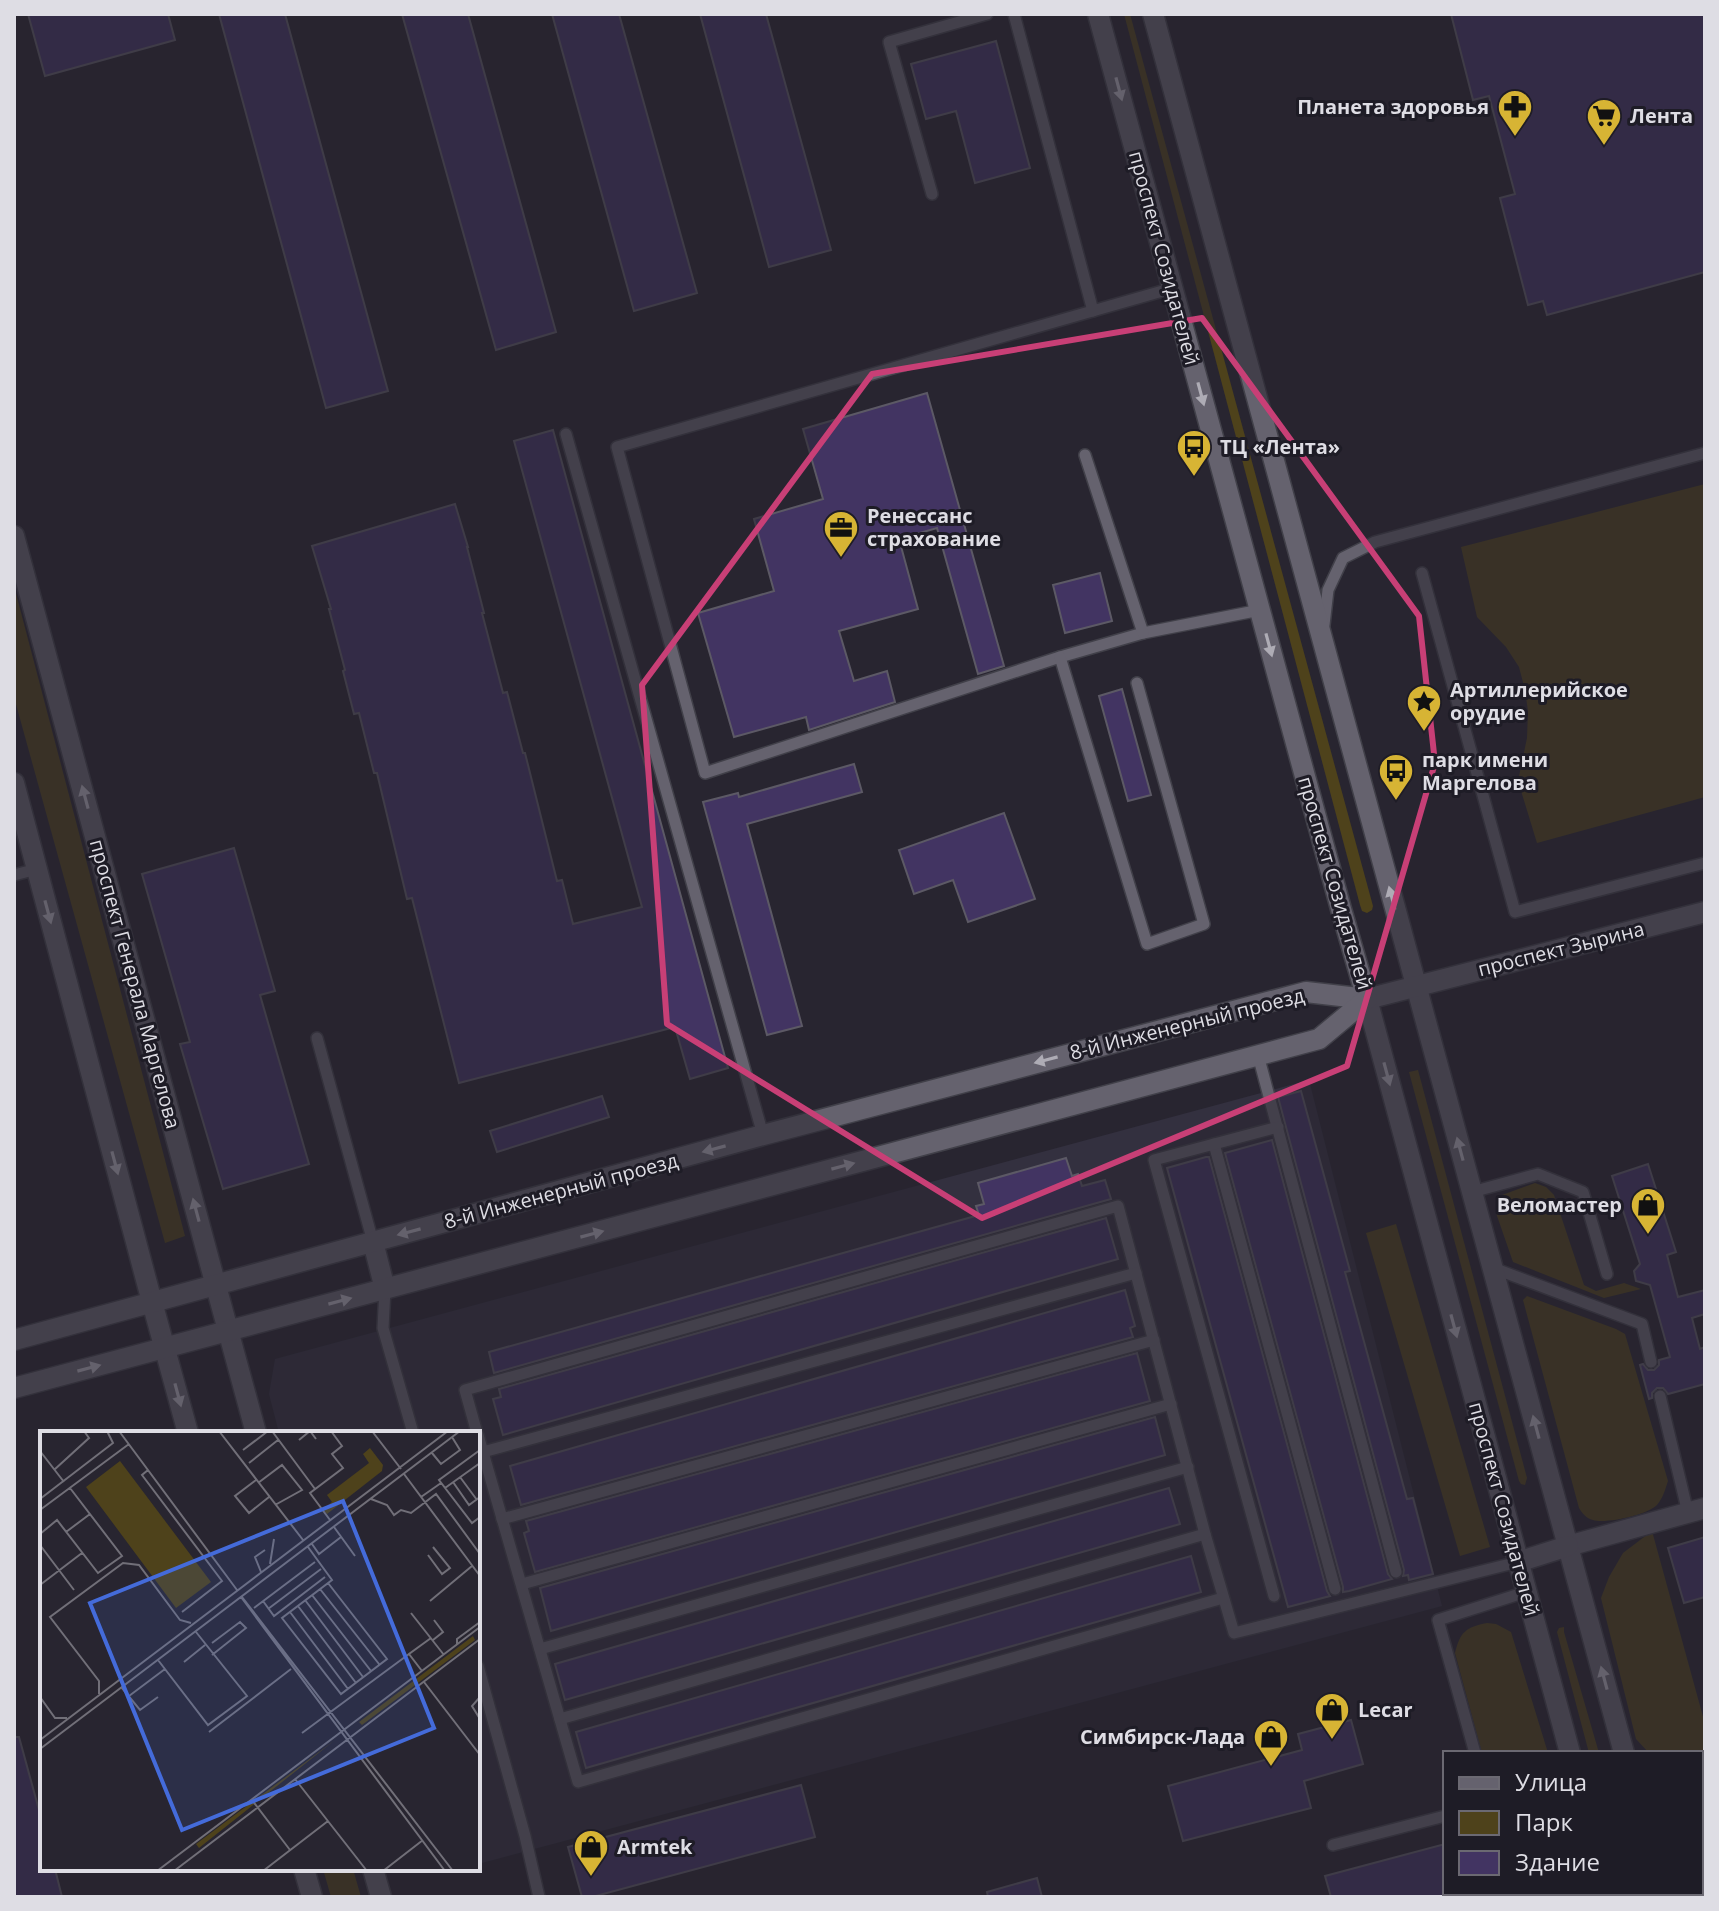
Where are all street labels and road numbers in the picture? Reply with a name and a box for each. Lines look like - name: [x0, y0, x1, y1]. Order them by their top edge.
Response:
- street label: проспект Созидателей: [1123, 148, 1206, 368]
- street label: проспект Созидателей: [1292, 773, 1379, 993]
- street label: проспект Генерала Маргелова: [84, 836, 187, 1132]
- street label: проспект Зырина: [1475, 915, 1647, 982]
- street label: 8-й Инженерный проезд: [1067, 981, 1307, 1066]
- street label: 8-й Инженерный проезд: [441, 1146, 681, 1235]
- street label: проспект Созидателей: [1463, 1399, 1546, 1619]

